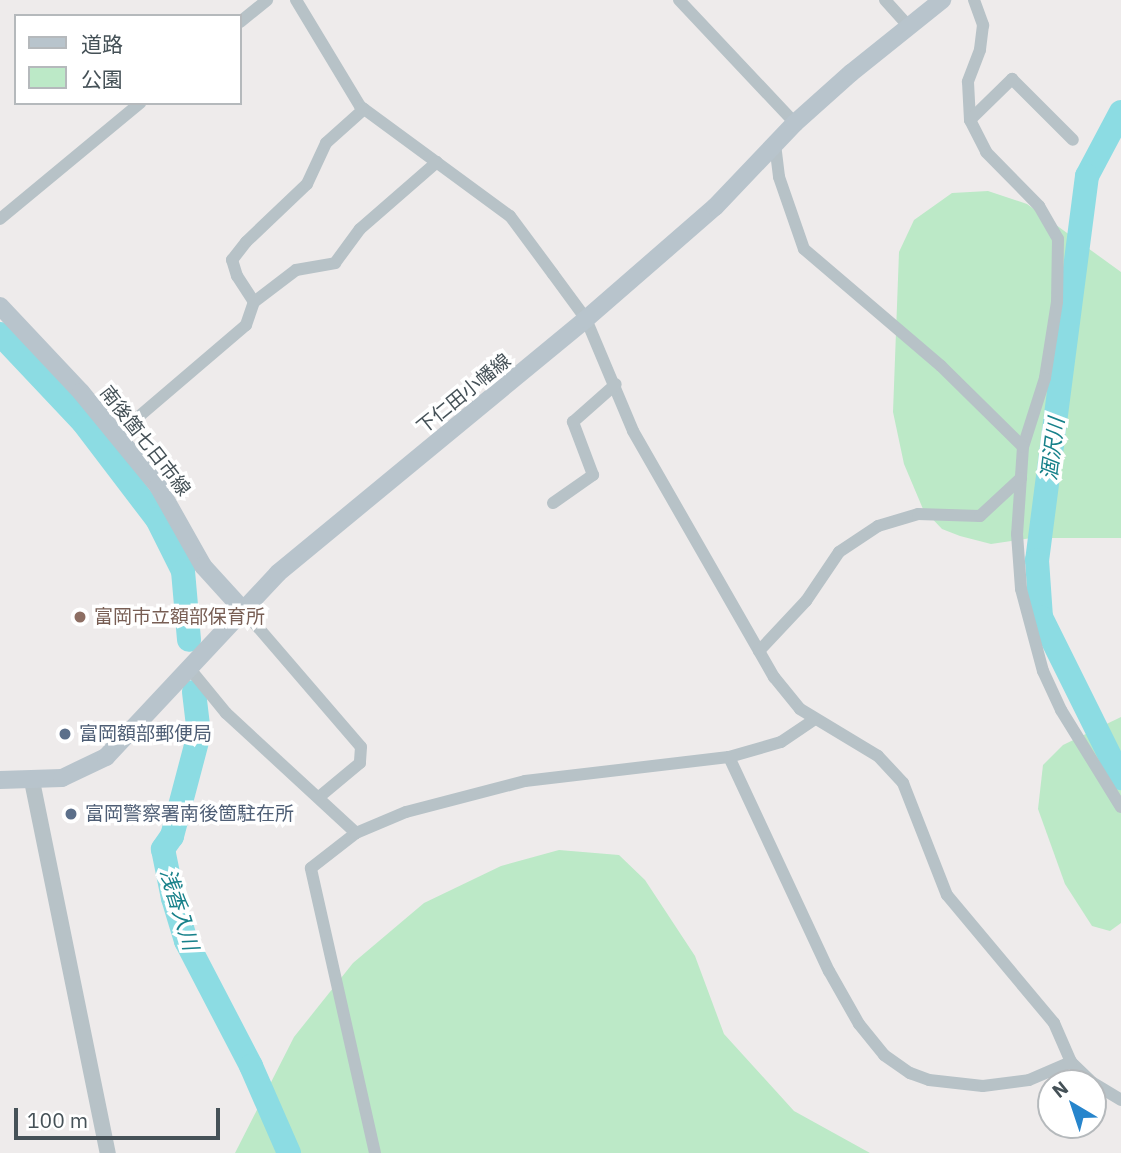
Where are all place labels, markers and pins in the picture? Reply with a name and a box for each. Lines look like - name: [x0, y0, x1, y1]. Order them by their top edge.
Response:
- place label: 富岡市立額部保育所: [94, 606, 265, 628]
- marker: 富岡市立額部保育所: [72, 609, 88, 625]
- place label: 富岡額部郵便局: [79, 723, 212, 745]
- marker: 富岡額部郵便局: [57, 726, 73, 742]
- place label: 富岡警察署南後箇駐在所: [85, 803, 294, 825]
- marker: 富岡警察署南後箇駐在所: [63, 806, 79, 822]

